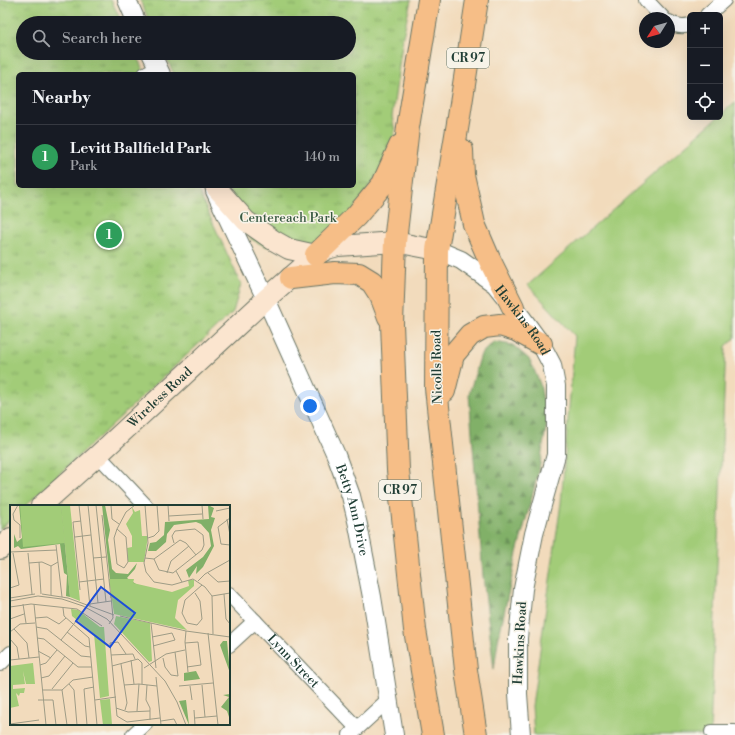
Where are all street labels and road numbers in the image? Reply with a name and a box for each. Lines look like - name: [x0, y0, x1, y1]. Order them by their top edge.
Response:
- road number: CR 97: [447, 48, 489, 68]
- street label: Hawkins Road: [491, 282, 554, 358]
- street label: Nicolls Road: [428, 329, 446, 404]
- street label: Wireless Road: [124, 363, 196, 432]
- street label: Betty Ann Drive: [332, 461, 372, 558]
- road number: CR 97: [379, 480, 421, 500]
- street label: Hawkins Road: [510, 600, 530, 685]
- street label: Lynn Street: [264, 631, 323, 692]

